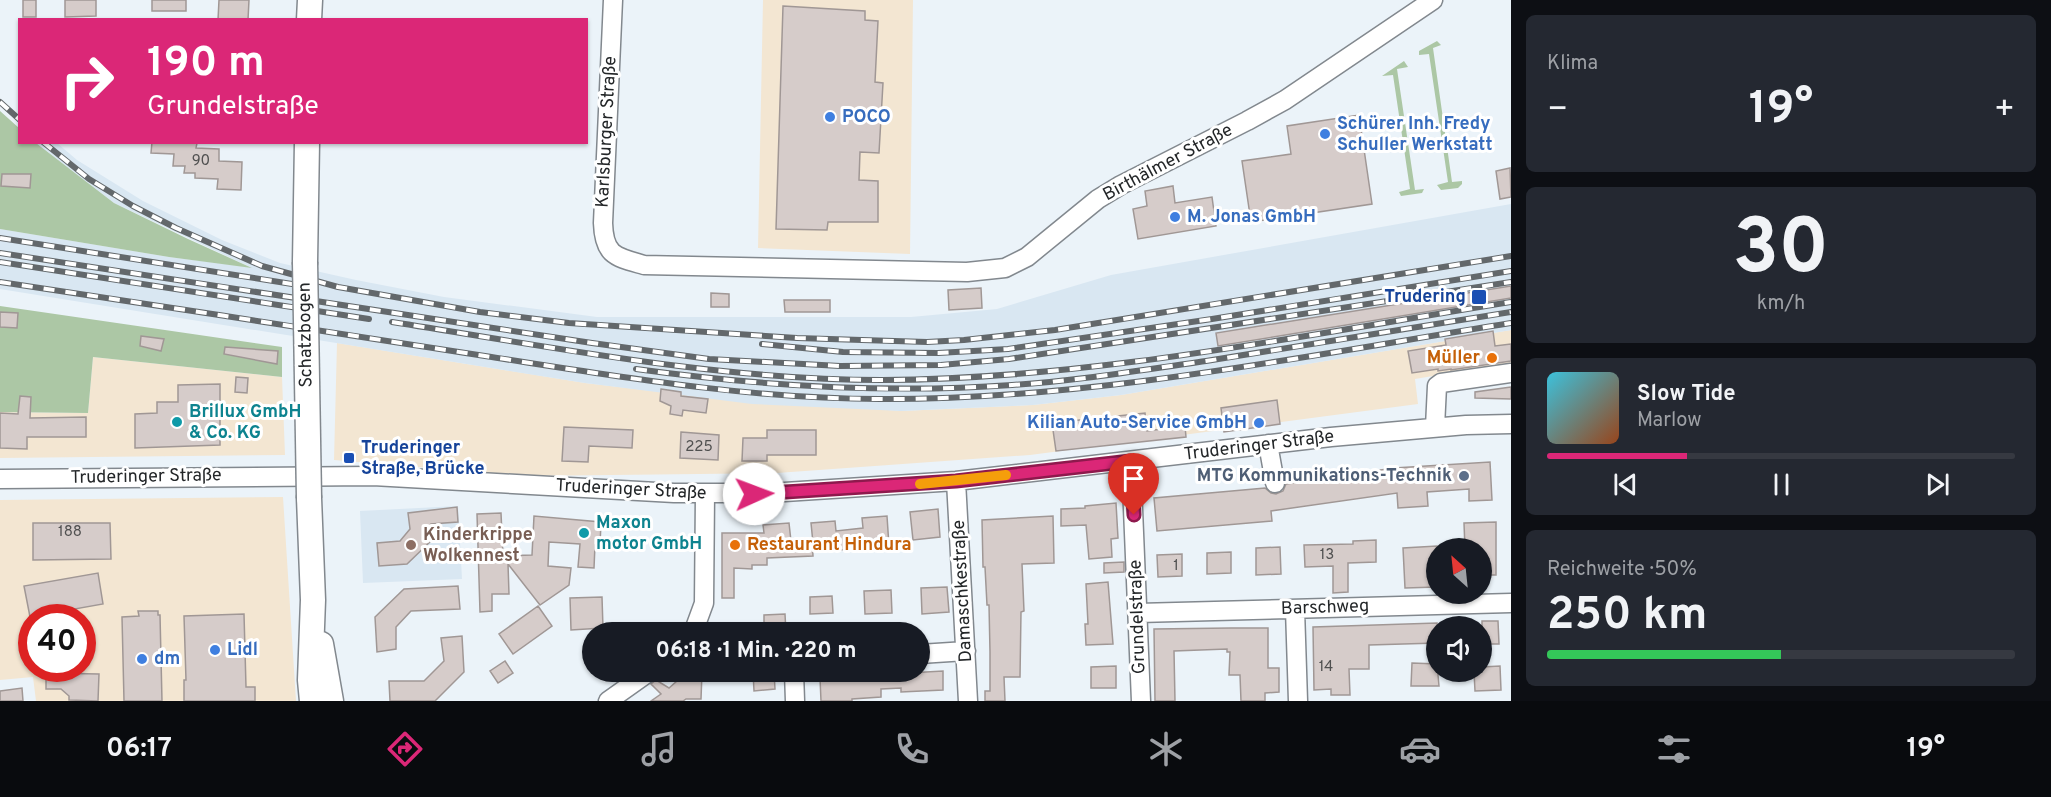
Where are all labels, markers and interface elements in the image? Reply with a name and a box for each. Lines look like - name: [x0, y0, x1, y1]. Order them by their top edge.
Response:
- text: 190 m: [147, 38, 265, 91]
- icon: right: [48, 42, 126, 120]
- text: Klima: [1547, 51, 1598, 77]
- street label: Karlsburger Straße: [592, 56, 622, 208]
- text: 19°: [1749, 82, 1813, 139]
- text: Grundelstraße: [147, 90, 319, 124]
- text: −: [1547, 90, 1568, 132]
- text: +: [1994, 90, 2015, 132]
- place label: POCO: [842, 106, 891, 129]
- marker: POCO: [823, 110, 837, 124]
- place label: Schürer Inh. Fredy Schuller Werkstatt: [1337, 113, 1493, 157]
- street label: Birthälmer Straße: [1099, 119, 1237, 207]
- marker: Schürer Inh. Fredy Schuller Werkstatt: [1318, 127, 1332, 141]
- house number: 90: [192, 152, 210, 171]
- text: 30: [1733, 202, 1829, 301]
- place label: M. Jonas GmbH: [1187, 206, 1316, 229]
- marker: M. Jonas GmbH: [1168, 210, 1182, 224]
- street label: Schatzbogen: [294, 282, 318, 388]
- place label: Trudering: [1384, 286, 1466, 309]
- marker: Trudering: [1470, 288, 1488, 306]
- text: km/h: [1757, 291, 1805, 317]
- place label: Müller: [1427, 347, 1480, 370]
- marker: Müller: [1485, 351, 1499, 365]
- text: Slow Tide: [1637, 381, 1736, 408]
- place label: Brillux GmbH & Co. KG: [189, 401, 301, 445]
- text: Marlow: [1637, 408, 1701, 434]
- place label: Kilian Auto-Service GmbH: [1027, 412, 1247, 435]
- marker: Brillux GmbH & Co. KG: [170, 415, 184, 429]
- marker: Kilian Auto-Service GmbH: [1252, 416, 1266, 430]
- street label: Truderinger Straße: [1183, 425, 1335, 467]
- place label: Truderinger Straße, Brücke: [361, 437, 485, 481]
- house number: 225: [685, 438, 713, 457]
- marker: Truderinger Straße, Brücke: [342, 451, 356, 465]
- pin: [1108, 453, 1159, 515]
- position arrow: [722, 462, 786, 526]
- icon: arrive: [1117, 462, 1150, 495]
- street label: Truderinger Straße: [70, 464, 222, 490]
- place label: MTG Kommunikations-Technik: [1197, 465, 1452, 488]
- icon: previous: [1609, 468, 1642, 501]
- icon: pause: [1765, 468, 1798, 501]
- icon: next: [1921, 468, 1954, 501]
- marker: MTG Kommunikations-Technik: [1457, 469, 1471, 483]
- street label: Truderinger Straße: [555, 475, 707, 505]
- place label: Maxon motor GmbH: [596, 512, 702, 556]
- street label: Damaschkestraße: [948, 519, 978, 663]
- house number: 188: [58, 523, 82, 542]
- place label: Kinderkrippe Wolkennest: [423, 524, 533, 568]
- marker: Maxon motor GmbH: [577, 526, 591, 540]
- place label: Restaurant Hindura: [747, 534, 912, 557]
- marker: Kinderkrippe Wolkennest: [404, 538, 418, 552]
- marker: Restaurant Hindura: [728, 538, 742, 552]
- north arrow: [1426, 538, 1492, 604]
- map controls: [1426, 538, 1492, 682]
- house number: 13: [1320, 546, 1334, 565]
- house number: 1: [1173, 557, 1179, 576]
- text: Reichweite · 50%: [1547, 557, 1697, 583]
- street label: Grundelstraße: [1125, 559, 1151, 675]
- text: 250 km: [1547, 588, 1707, 645]
- street label: Barschweg: [1280, 595, 1370, 621]
- speed limit sign: 40: [18, 604, 96, 682]
- button: sound: [1426, 616, 1492, 682]
- text: 06:18 · 1 Min. · 220 m: [656, 638, 856, 665]
- place label: Lidl: [227, 639, 258, 662]
- marker: Lidl: [208, 643, 222, 657]
- place label: dm: [154, 648, 180, 671]
- marker: dm: [135, 652, 149, 666]
- house number: 14: [1319, 658, 1333, 677]
- icon: directions: [384, 728, 426, 770]
- icon: music: [638, 728, 680, 770]
- icon: phone: [891, 728, 933, 770]
- icon: climate: [1145, 728, 1187, 770]
- icon: car: [1399, 728, 1441, 770]
- icon: filters: [1653, 728, 1695, 770]
- text: 06:17: [106, 732, 172, 766]
- text: 19°: [1906, 732, 1945, 766]

